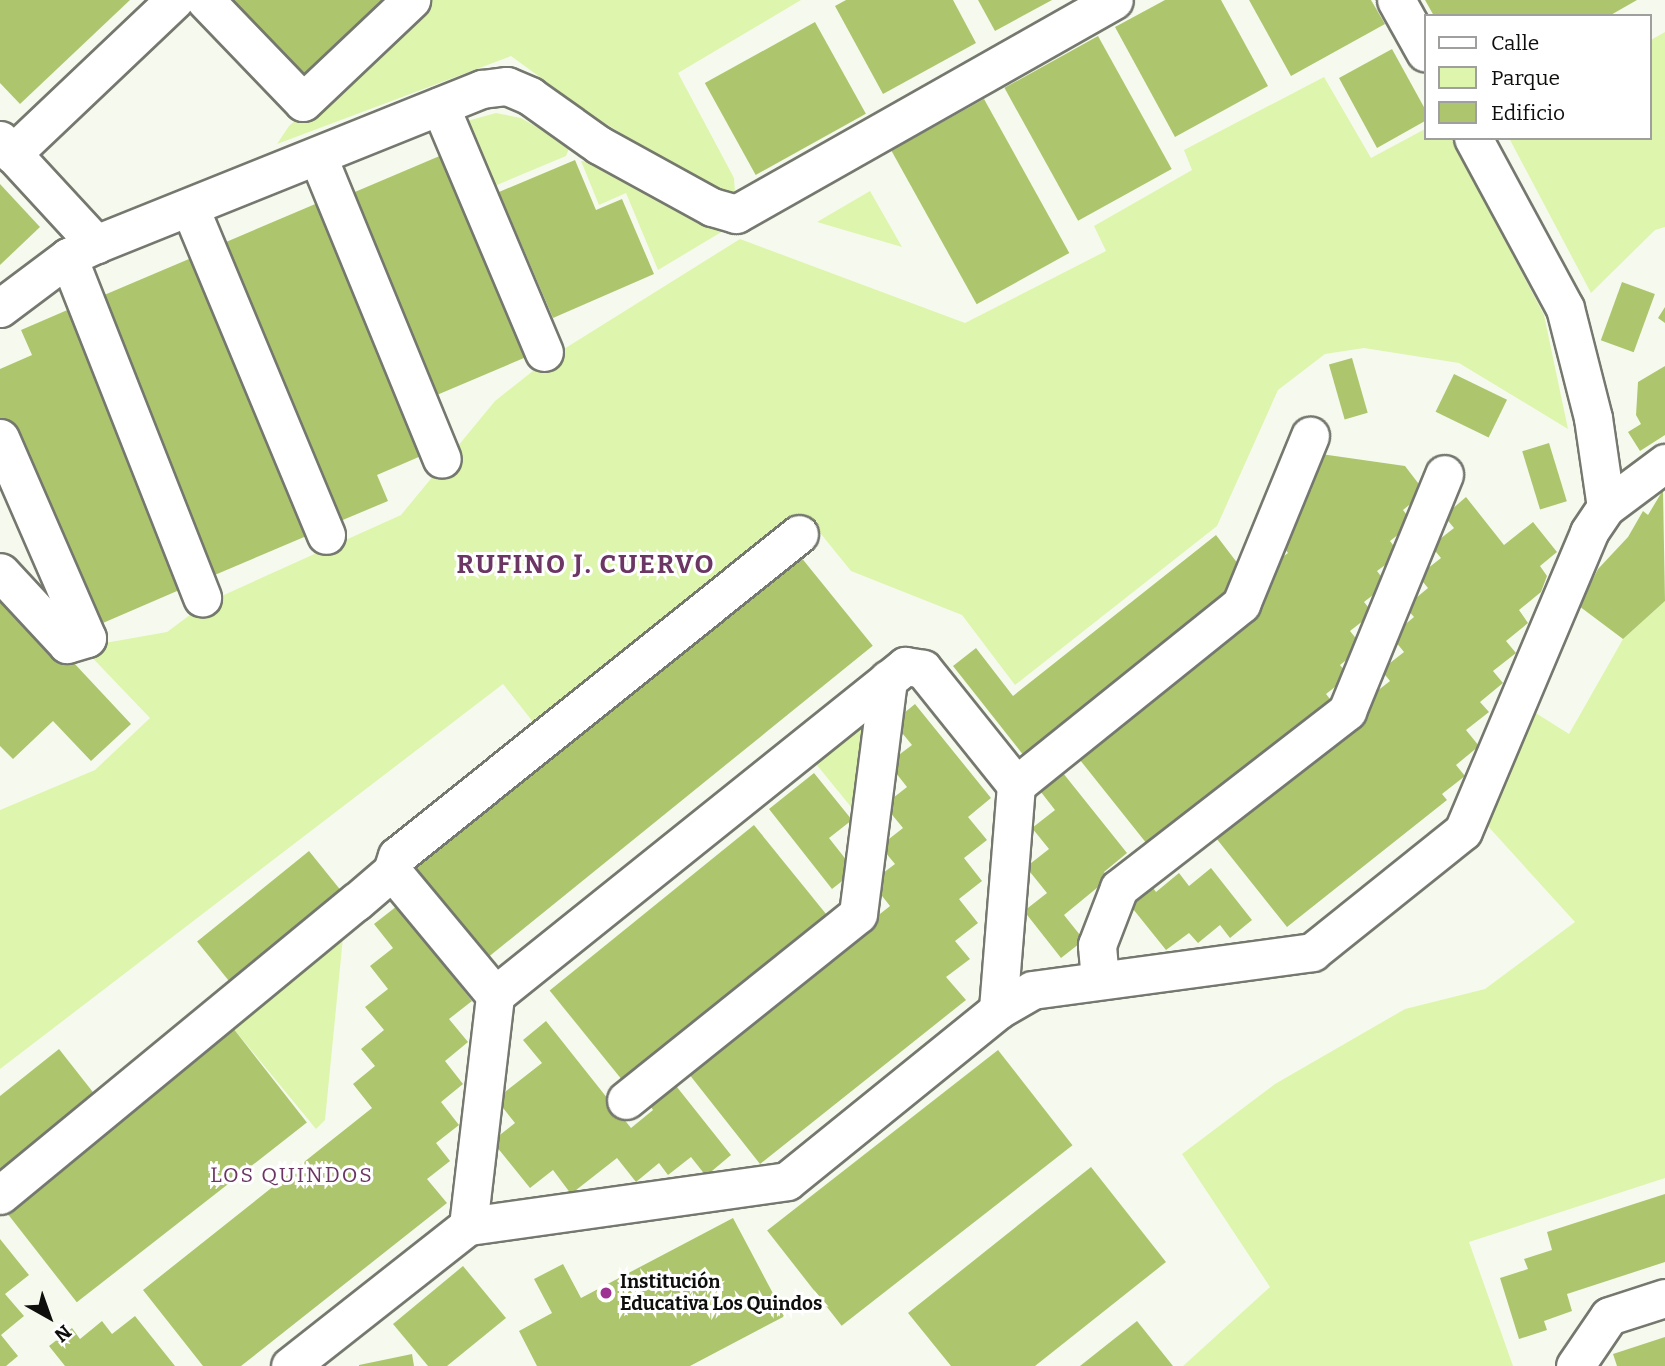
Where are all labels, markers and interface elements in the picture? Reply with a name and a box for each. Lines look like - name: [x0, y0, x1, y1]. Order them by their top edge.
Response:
- legend: [1424, 14, 1651, 140]
- text: Calle: [1491, 30, 1539, 56]
- text: Parque: [1491, 65, 1560, 91]
- text: Edificio: [1491, 100, 1565, 126]
- district label: RUFINO J. CUERVO: [458, 549, 714, 581]
- district label: LOS QUINDOS: [212, 1162, 372, 1188]
- place label: Institución Educativa Los Quindos: [620, 1271, 822, 1315]
- north arrow: [14, 1282, 84, 1352]
- marker: Institución Educativa Los Quindos: [598, 1285, 614, 1301]
- text: N: [50, 1320, 76, 1347]

